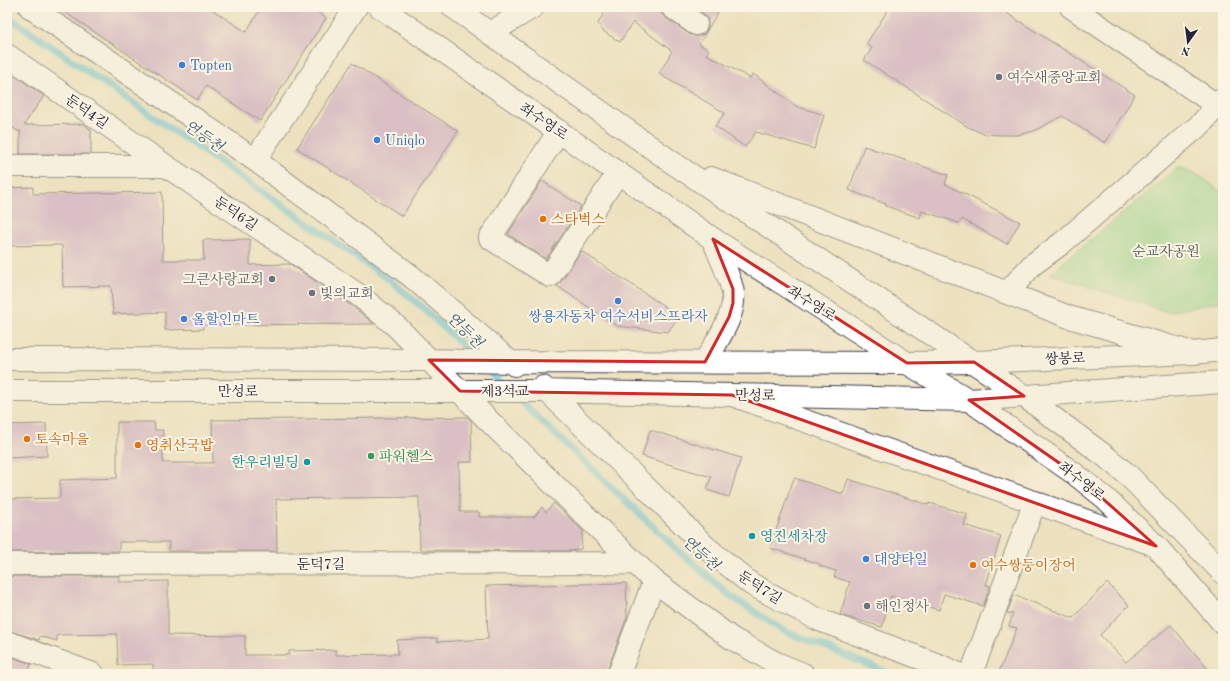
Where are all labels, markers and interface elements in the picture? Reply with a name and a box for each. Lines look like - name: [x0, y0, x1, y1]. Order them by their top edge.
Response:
- north arrow: [1168, 22, 1208, 62]
- text: N: [1180, 44, 1191, 57]
- place label: Topten: [190, 59, 233, 73]
- marker: Topten: [177, 60, 187, 70]
- place label: 여수새중앙교회: [1007, 70, 1102, 85]
- marker: 여수새중앙교회: [994, 72, 1004, 82]
- street label: 둔덕4길: [62, 91, 111, 132]
- street label: 좌수영로: [517, 100, 571, 143]
- water label: 연등천: [181, 117, 228, 157]
- place label: Uniqlo: [385, 134, 425, 148]
- marker: Uniqlo: [372, 135, 382, 145]
- street label: 둔덕6길: [211, 194, 260, 233]
- place label: 스타벅스: [551, 212, 606, 227]
- marker: 스타벅스: [538, 214, 548, 224]
- park label: 순교자공원: [1132, 244, 1200, 259]
- place label: 그큰사랑교회: [183, 272, 264, 287]
- marker: 그큰사랑교회: [267, 274, 277, 284]
- street label: 좌수영로: [785, 283, 839, 324]
- place label: 빛의교회: [320, 286, 374, 301]
- marker: 빛의교회: [307, 288, 317, 298]
- marker: 쌍용자동차 여수서비스프라자: [613, 296, 623, 306]
- place label: 쌍용자동차 여수서비스프라자: [528, 308, 708, 324]
- water label: 연등천: [443, 309, 487, 353]
- place label: 올할인마트: [192, 312, 260, 327]
- marker: 올할인마트: [179, 314, 189, 324]
- street label: 쌍봉로: [1044, 349, 1086, 367]
- street label: 만성로: [218, 384, 259, 399]
- street label: 제3석교: [481, 384, 530, 399]
- street label: 만성로: [735, 388, 776, 403]
- place label: 토속마을: [35, 432, 90, 447]
- marker: 토속마을: [22, 434, 32, 444]
- place label: 영취산국밥: [146, 438, 214, 453]
- marker: 영취산국밥: [133, 440, 143, 450]
- place label: 파워헬스: [379, 449, 434, 464]
- marker: 파워헬스: [366, 451, 376, 461]
- place label: 한우리빌딩: [231, 455, 299, 470]
- marker: 한우리빌딩: [302, 457, 312, 467]
- street label: 좌수영로: [1056, 459, 1108, 504]
- place label: 영진세차장: [760, 529, 828, 544]
- marker: 영진세차장: [747, 531, 757, 541]
- water label: 연등천: [679, 533, 724, 575]
- place label: 대양타일: [874, 552, 928, 567]
- marker: 대양타일: [861, 554, 871, 564]
- street label: 둔덕7길: [297, 557, 345, 572]
- place label: 여수쌍둥이장어: [981, 558, 1076, 573]
- marker: 여수쌍둥이장어: [968, 560, 978, 570]
- street label: 둔덕7길: [735, 568, 784, 607]
- place label: 해인정사: [875, 599, 930, 614]
- marker: 해인정사: [862, 601, 872, 611]

